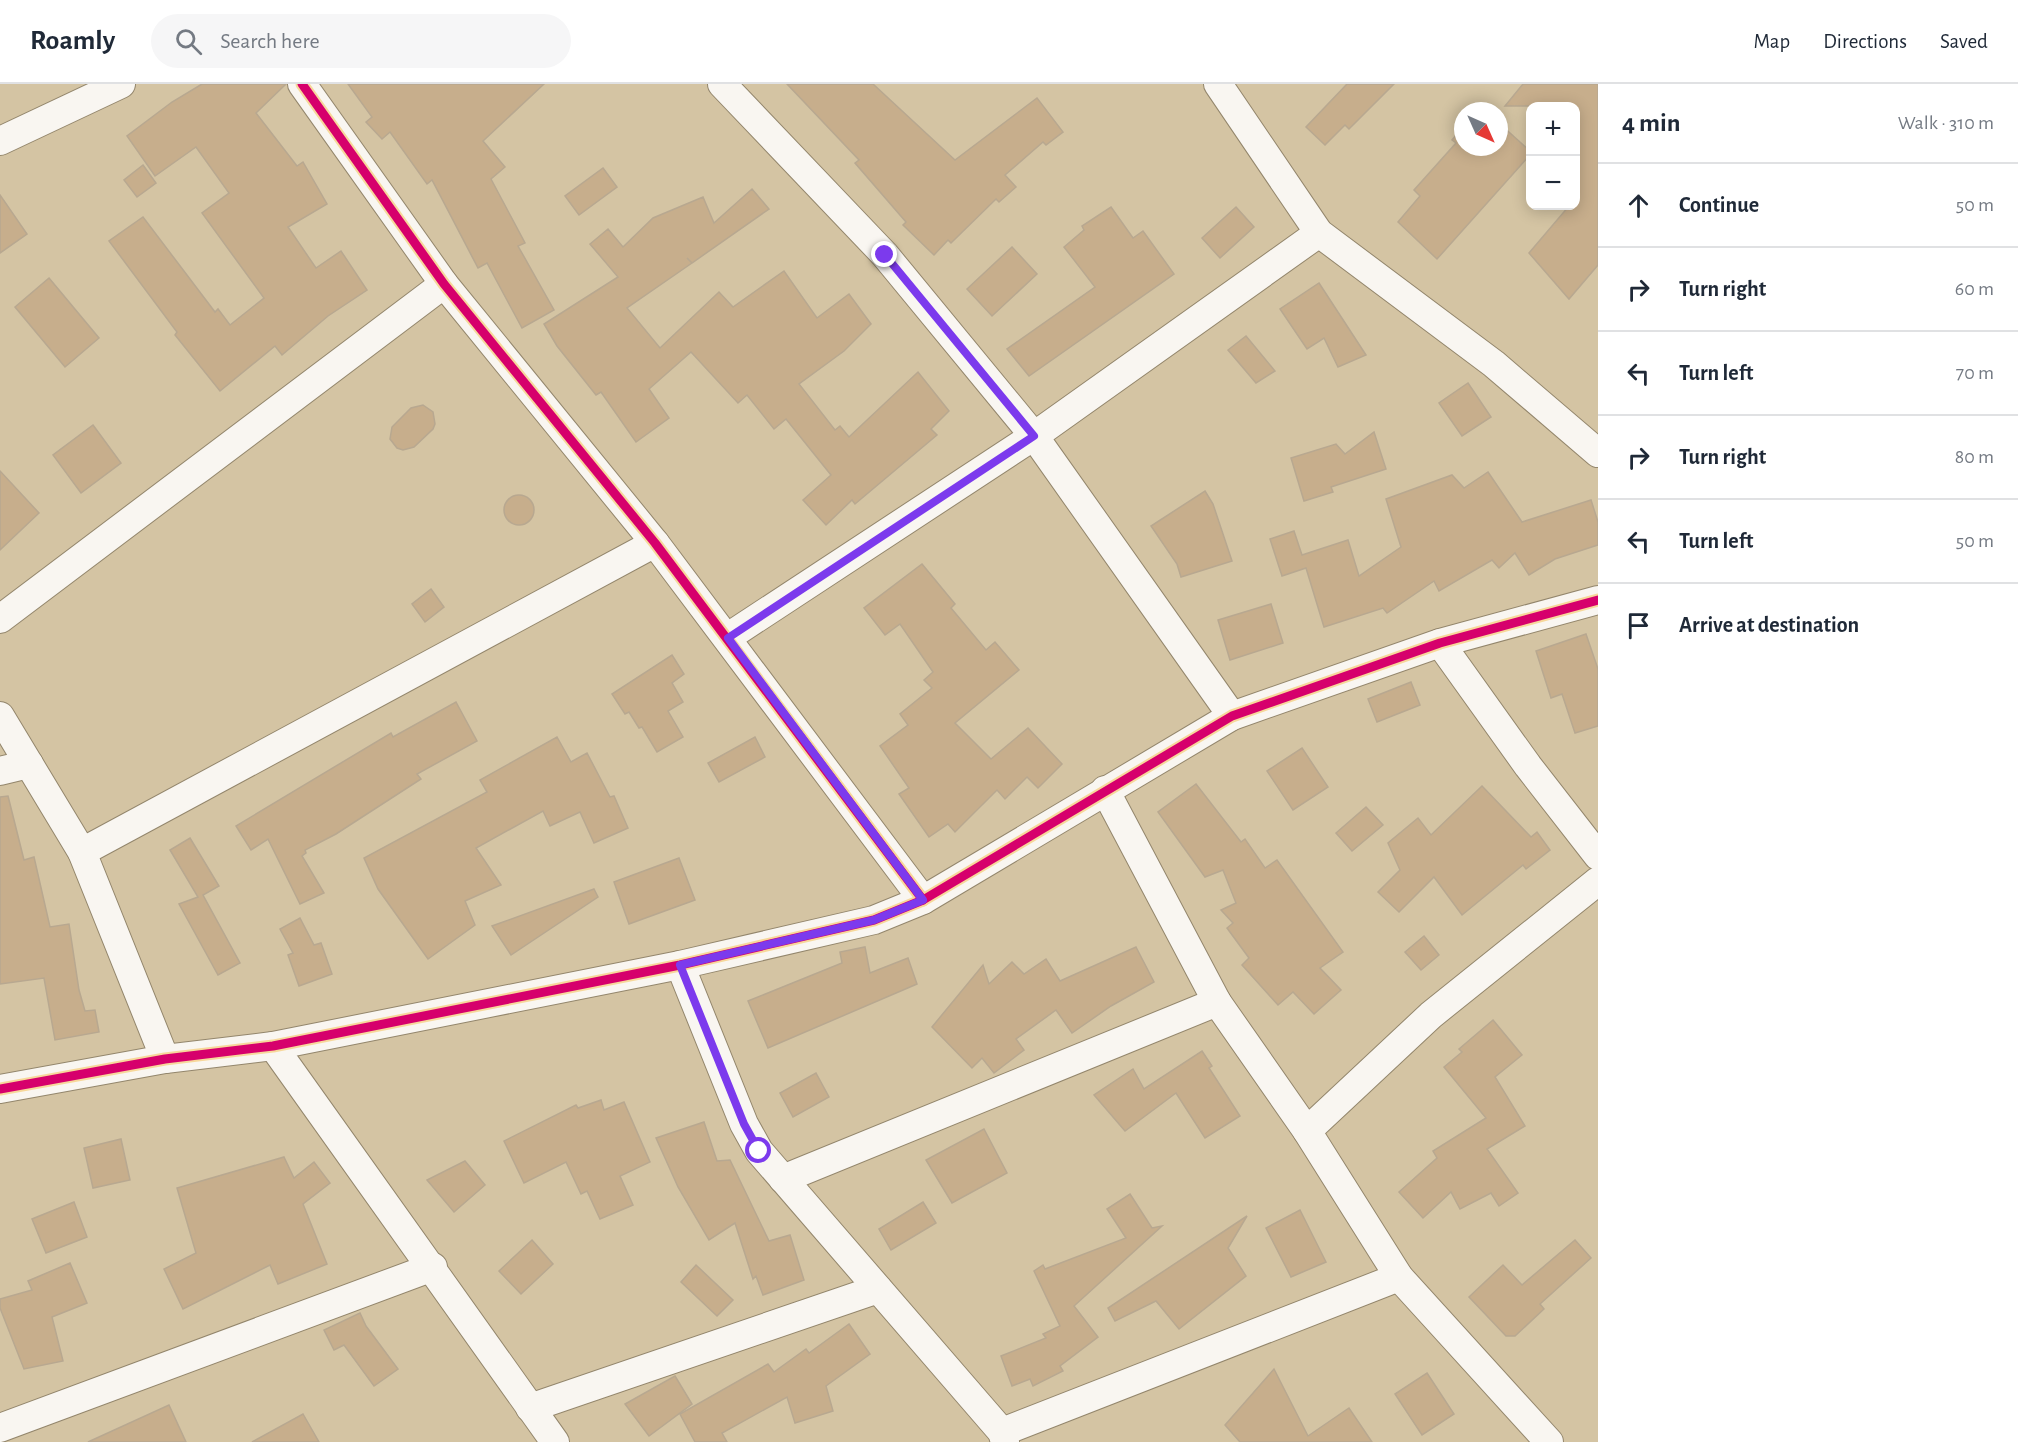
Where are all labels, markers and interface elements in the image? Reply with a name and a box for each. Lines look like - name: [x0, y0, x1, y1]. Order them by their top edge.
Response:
- search box: [151, 14, 571, 68]
- icon: search: [172, 25, 205, 58]
- text: Roamly: [30, 27, 115, 55]
- text: Search here: [220, 30, 320, 52]
- text: Map: [1754, 31, 1790, 52]
- text: Directions: [1823, 31, 1907, 52]
- text: Saved: [1940, 31, 1988, 52]
- north arrow: [1454, 102, 1508, 156]
- map controls: [1526, 102, 1580, 210]
- button: +: [1526, 102, 1580, 156]
- text: 4 min: [1622, 110, 1681, 136]
- text: Walk · 310 m: [1898, 113, 1994, 133]
- button: −: [1526, 156, 1580, 210]
- icon: ahead: [1622, 189, 1655, 222]
- text: Continue: [1679, 194, 1759, 216]
- text: 50 m: [1956, 195, 1994, 215]
- route end: [871, 241, 897, 267]
- icon: right: [1622, 273, 1655, 306]
- text: Turn right: [1679, 278, 1766, 300]
- text: 60 m: [1955, 279, 1994, 299]
- icon: left: [1622, 357, 1655, 390]
- text: Turn left: [1679, 362, 1753, 384]
- text: 70 m: [1956, 363, 1994, 383]
- icon: right: [1622, 441, 1655, 474]
- text: Turn right: [1679, 446, 1766, 468]
- text: 80 m: [1955, 447, 1994, 467]
- icon: left: [1622, 525, 1655, 558]
- text: Turn left: [1679, 530, 1753, 552]
- text: 50 m: [1956, 531, 1994, 551]
- icon: arrive: [1622, 609, 1655, 642]
- text: Arrive at destination: [1679, 614, 1859, 636]
- route start: [745, 1137, 771, 1163]

